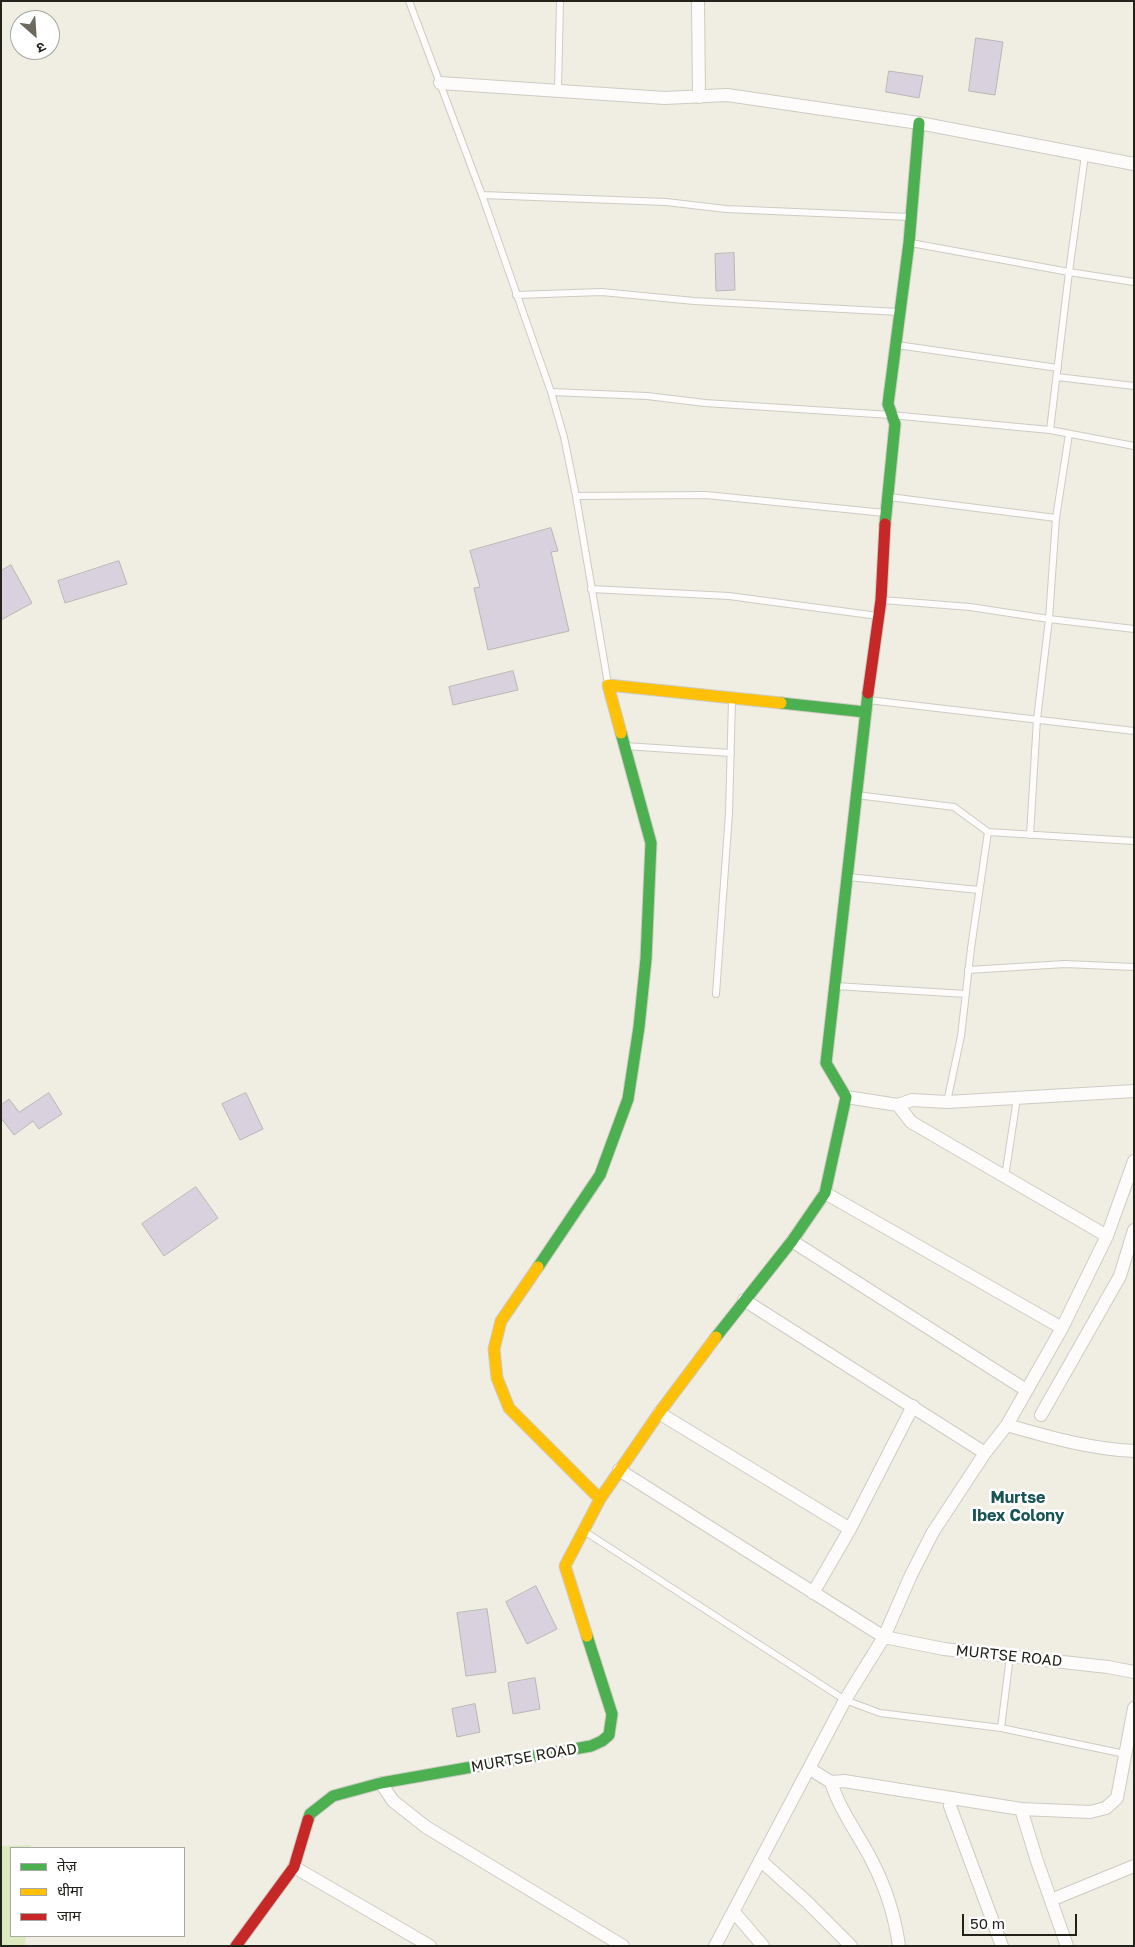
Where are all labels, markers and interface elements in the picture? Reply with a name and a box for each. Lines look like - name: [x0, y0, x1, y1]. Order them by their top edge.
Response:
- north arrow: [10, 10, 60, 60]
- text: उ: [34, 39, 49, 57]
- district label: Murtse Ibex Colony: [972, 1488, 1064, 1526]
- street label: MURTSE ROAD: [955, 1641, 1063, 1671]
- street label: MURTSE ROAD: [470, 1740, 578, 1776]
- legend: [10, 1847, 185, 1937]
- text: तेज़: [57, 1856, 77, 1874]
- text: धीमा: [57, 1881, 83, 1899]
- scale bar: [965, 1904, 1080, 1936]
- text: जाम: [57, 1906, 81, 1924]
- text: 50 m: [970, 1914, 1005, 1932]

